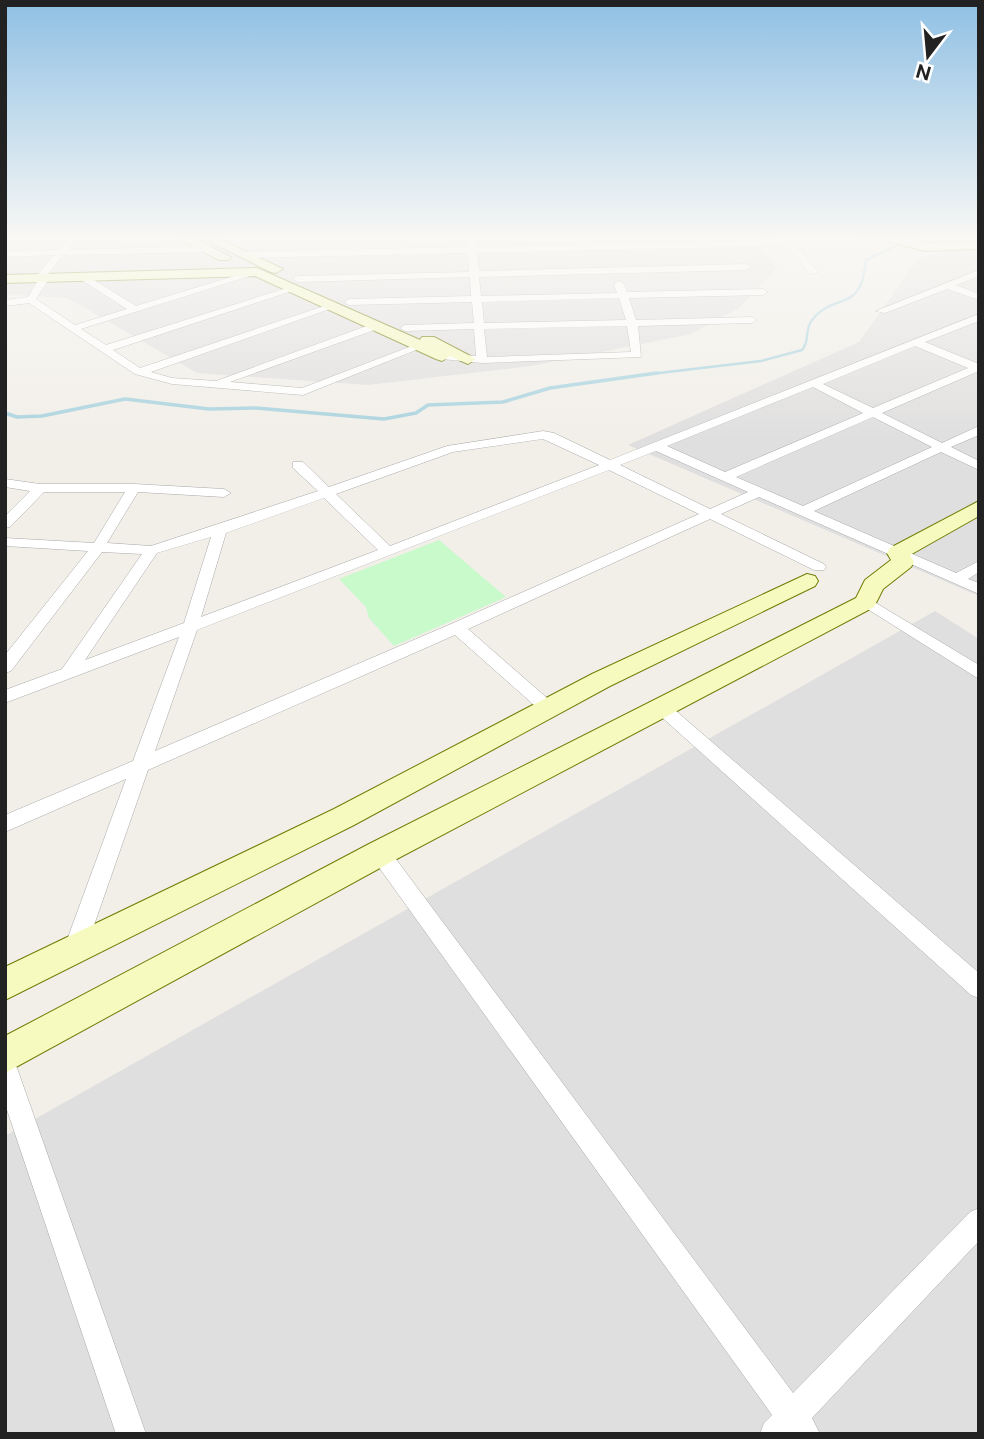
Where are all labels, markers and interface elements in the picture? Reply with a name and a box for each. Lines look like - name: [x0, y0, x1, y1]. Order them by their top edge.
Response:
- north arrow: [893, 21, 963, 91]
- text: N: [913, 60, 933, 85]

